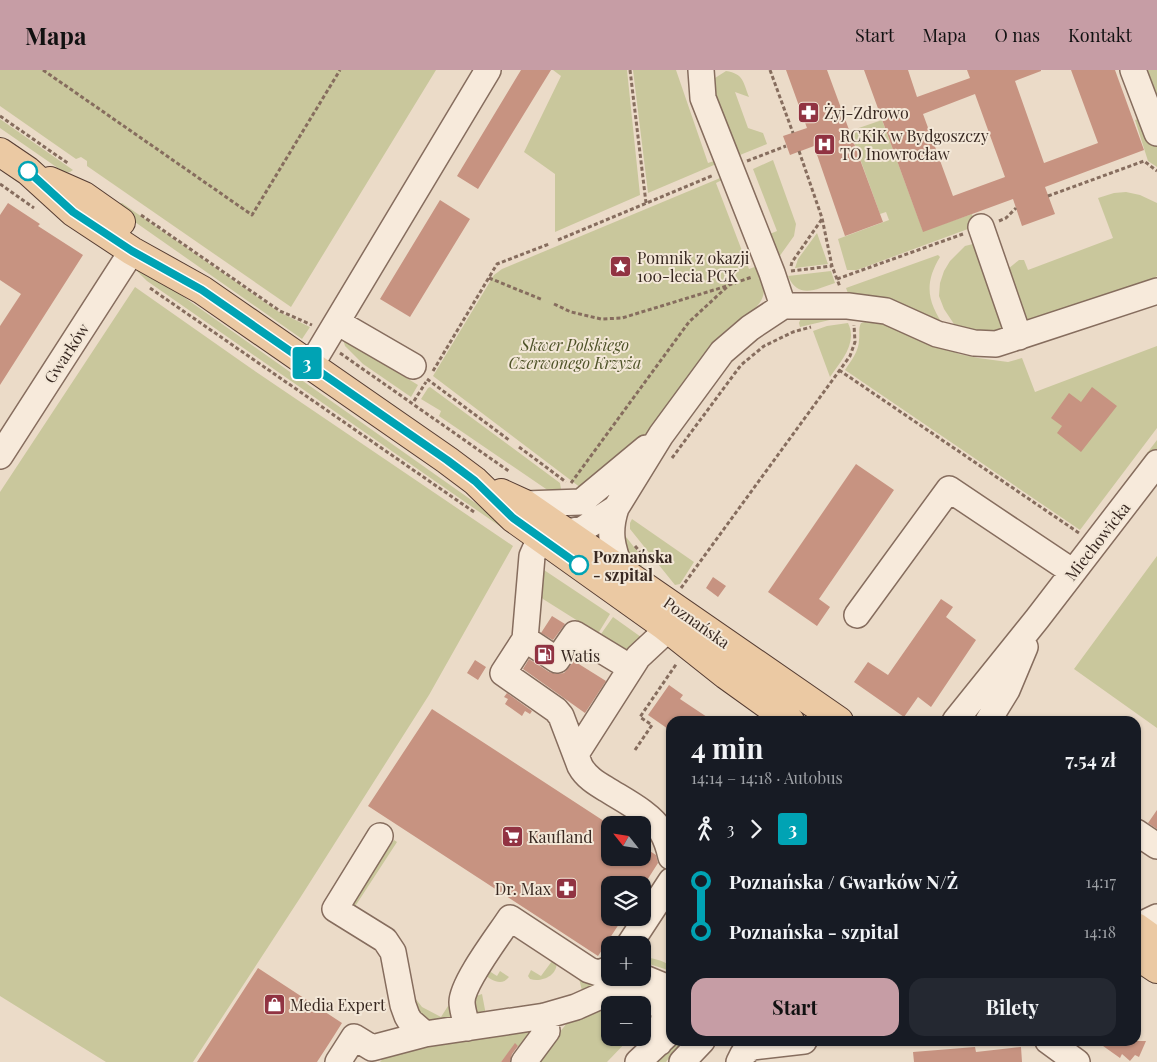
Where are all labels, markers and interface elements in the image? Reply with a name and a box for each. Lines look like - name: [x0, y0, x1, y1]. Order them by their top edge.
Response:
- text: Mapa: [25, 19, 86, 51]
- text: Start: [855, 23, 894, 47]
- text: Mapa: [922, 23, 966, 47]
- text: O nas: [994, 23, 1040, 47]
- text: Kontakt: [1068, 23, 1132, 47]
- pharmacy icon: Żyj-Zdrowo: [796, 100, 820, 124]
- place label: Żyj-Zdrowo: [824, 102, 909, 123]
- place label: RCKiK w Bydgoszczy TO Inowrocław: [840, 125, 989, 164]
- hospital icon: RCKiK w Bydgoszczy TO Inowrocław: [812, 132, 836, 156]
- unlabelled marker: [18, 161, 38, 181]
- place label: Pomnik z okazji 100-lecia PCK: [637, 247, 750, 286]
- place icon: Pomnik z okazji 100-lecia PCK: [609, 254, 633, 278]
- street label: Gwarków: [39, 318, 94, 387]
- park label: Skwer Polskiego Czerwonego Krzyża: [509, 334, 641, 373]
- line badge: 3: [291, 347, 323, 379]
- text: 3: [303, 351, 311, 375]
- street label: Miechowicka: [1060, 497, 1134, 584]
- place label: Poznańska - szpital: [593, 546, 673, 585]
- marker: Poznańska - szpital: [569, 555, 589, 575]
- street label: Poznańska: [660, 591, 734, 653]
- fuel station icon: Watis: [533, 643, 557, 667]
- place label: Watis: [560, 645, 600, 666]
- text: 4 min: [691, 729, 763, 766]
- text: 7.54 zł: [1065, 746, 1116, 772]
- text: 14:14 – 14:18 · Autobus: [691, 767, 843, 788]
- icon: walk: [691, 815, 719, 843]
- icon: forward: [742, 815, 770, 843]
- north arrow: [601, 816, 651, 866]
- map controls: [601, 816, 651, 1046]
- text: 3: [788, 817, 797, 841]
- text: 3: [727, 818, 734, 839]
- supermarket icon: Kaufland: [500, 824, 524, 848]
- place label: Kaufland: [528, 826, 593, 847]
- text: Poznańska / Gwarków N/Ż: [729, 868, 958, 894]
- text: 14:17: [1086, 871, 1116, 892]
- pharmacy icon: Dr. Max: [555, 876, 579, 900]
- button: layers: [601, 876, 651, 926]
- place label: Dr. Max: [495, 878, 552, 899]
- text: Poznańska - szpital: [729, 918, 899, 944]
- text: 14:18: [1084, 921, 1116, 942]
- button: +: [601, 936, 651, 986]
- button: Start: [691, 978, 899, 1036]
- button: Bilety: [909, 978, 1116, 1036]
- shop icon: Media Expert: [262, 992, 286, 1016]
- place label: Media Expert: [290, 994, 386, 1015]
- button: −: [601, 996, 651, 1046]

